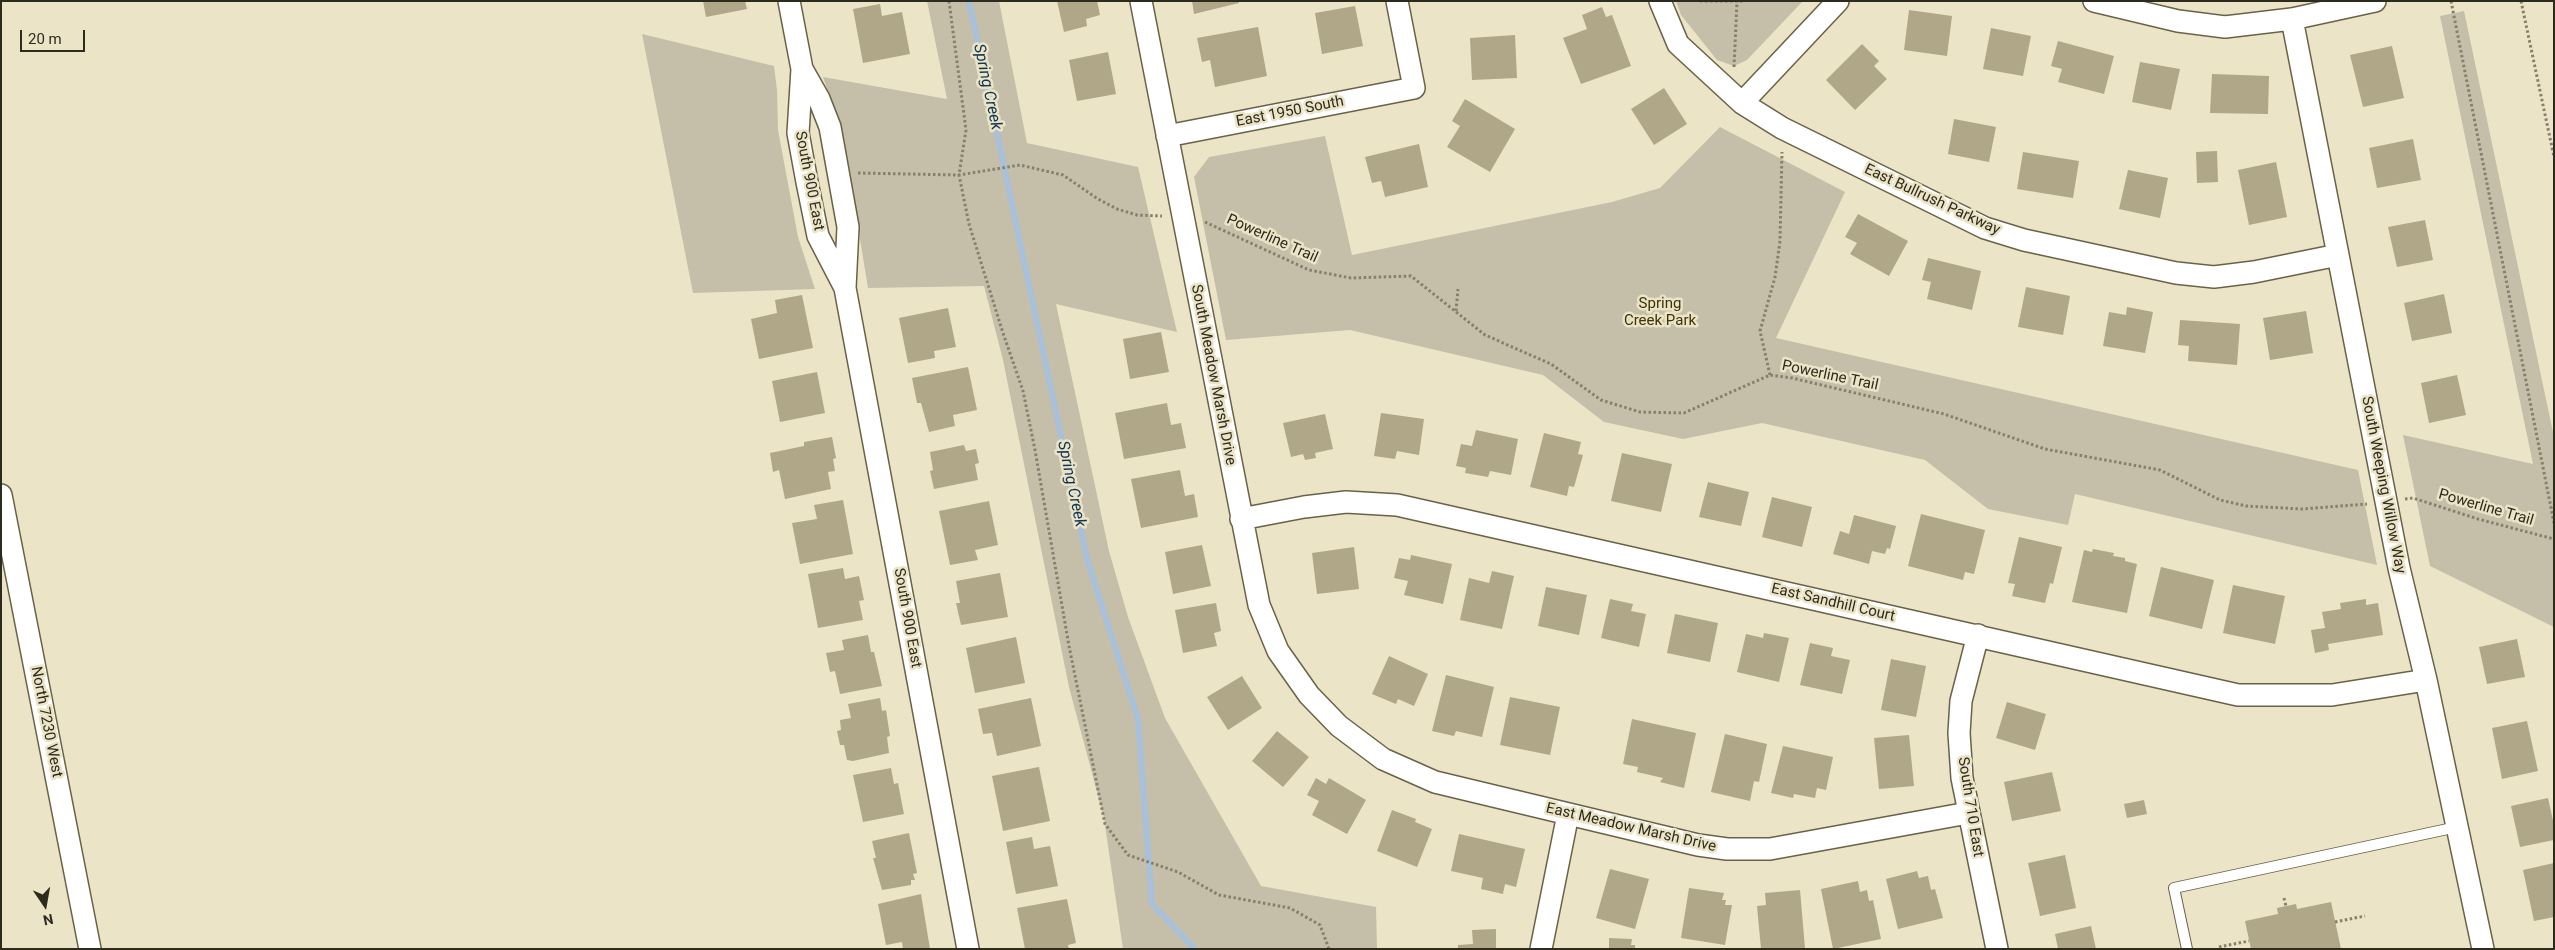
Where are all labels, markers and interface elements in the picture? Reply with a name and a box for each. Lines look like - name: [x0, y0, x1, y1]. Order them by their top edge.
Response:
- scale bar: [22, 20, 88, 52]
- text: 20 m: [28, 30, 62, 48]
- water label: Spring Creek: [968, 42, 1006, 132]
- street label: East 1950 South: [1235, 93, 1345, 131]
- street label: South 900 East: [791, 130, 827, 232]
- street label: East Bullrush Parkway: [1861, 161, 2003, 239]
- street label: Powerline Trail: [1224, 211, 1320, 267]
- street label: South Meadow Marsh Drive: [1187, 283, 1239, 467]
- park label: Spring Creek Park: [1624, 295, 1696, 330]
- street label: Powerline Trail: [1780, 357, 1880, 395]
- street label: South Weeping Willow Way: [2357, 395, 2409, 575]
- water label: Spring Creek: [1052, 439, 1090, 529]
- street label: Powerline Trail: [2436, 486, 2536, 530]
- street label: South 900 East: [889, 567, 925, 669]
- street label: East Sandhill Court: [1769, 580, 1897, 626]
- street label: North 7230 West: [26, 665, 66, 779]
- street label: South 710 East: [1953, 756, 1987, 858]
- street label: East Meadow Marsh Drive: [1544, 800, 1718, 856]
- north arrow: [20, 880, 70, 930]
- text: N: [42, 911, 55, 929]

